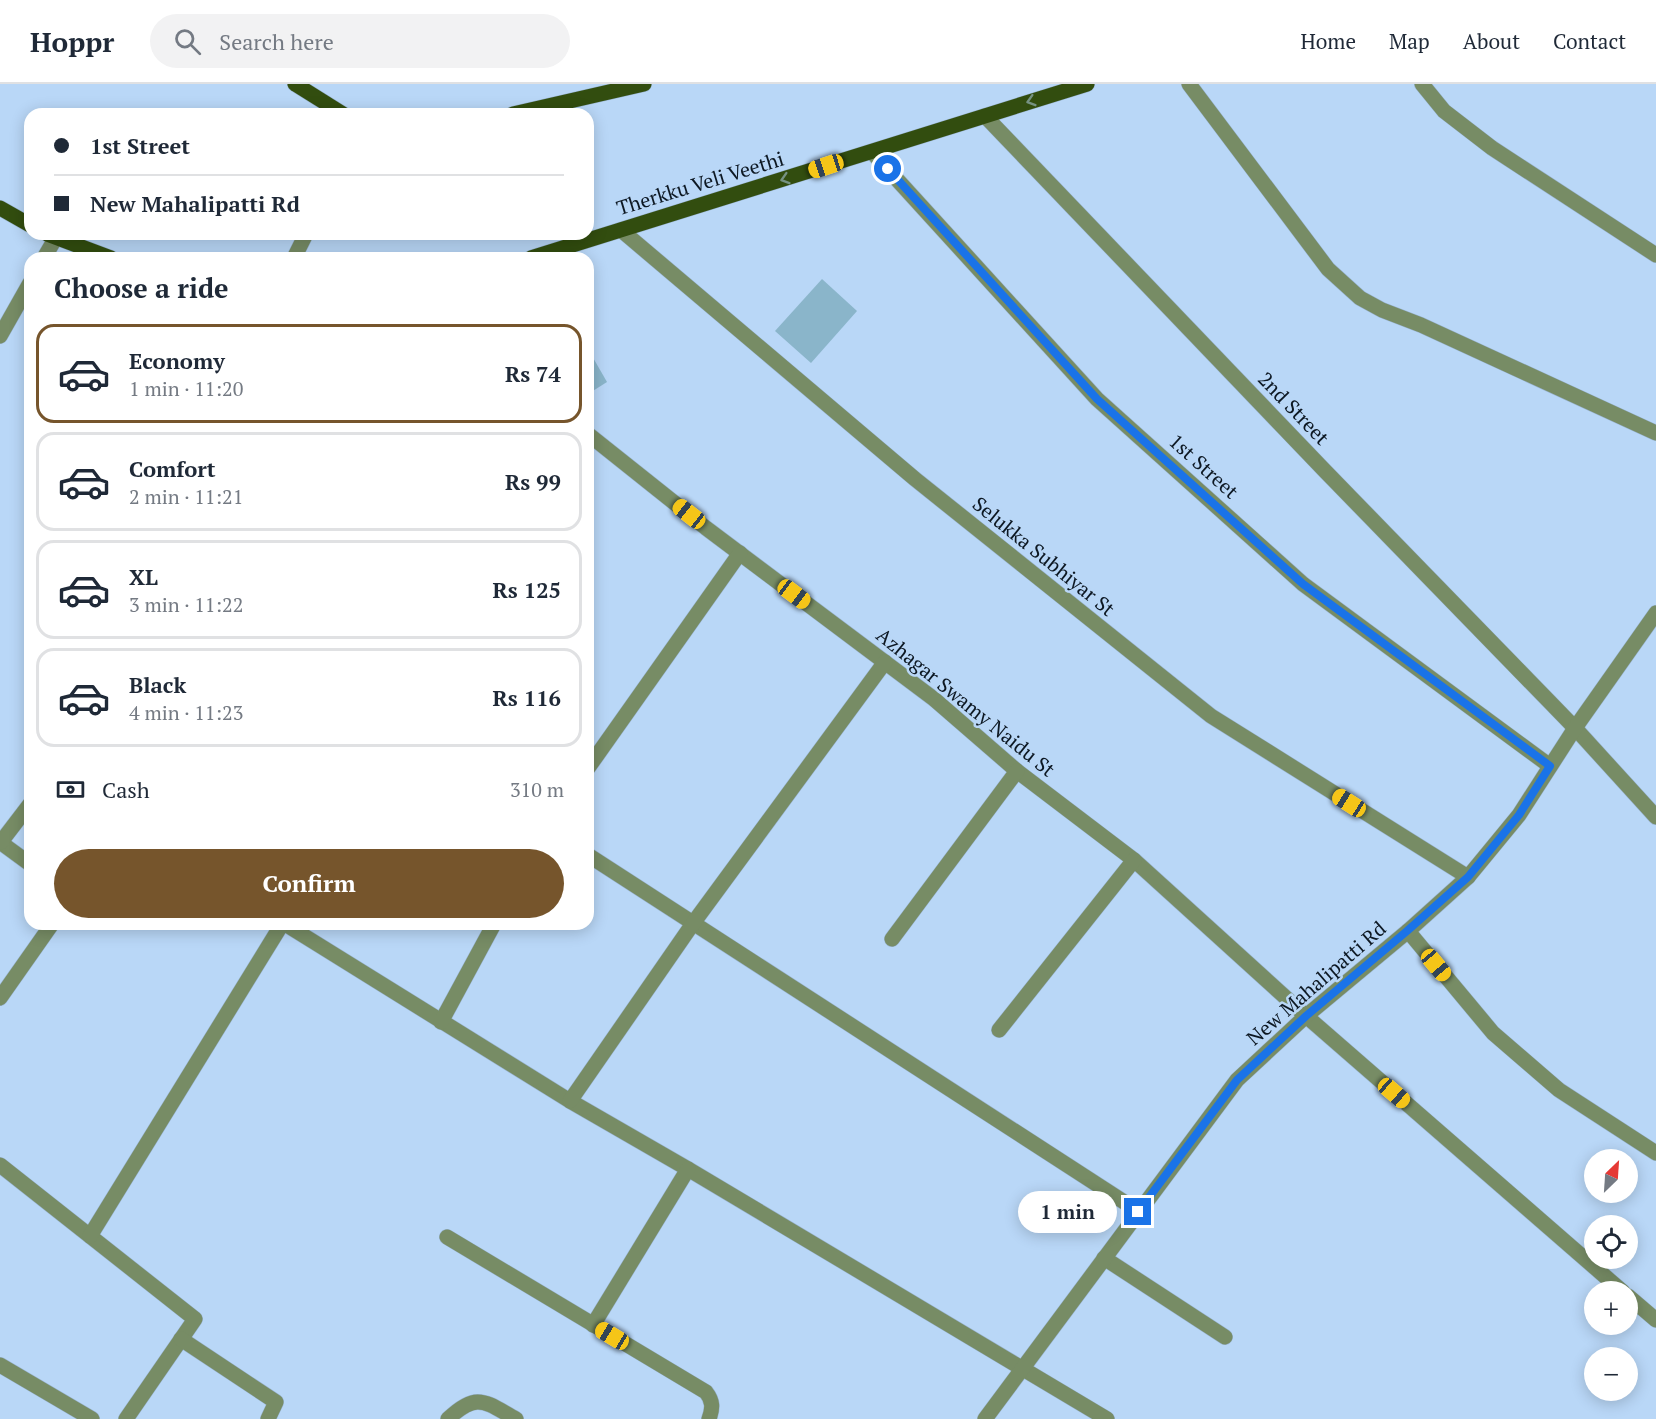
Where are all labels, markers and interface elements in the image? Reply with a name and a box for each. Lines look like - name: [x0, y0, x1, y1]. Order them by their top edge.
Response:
- search box: [150, 14, 570, 68]
- text: Hoppr: [30, 23, 114, 60]
- icon: search: [171, 25, 204, 58]
- text: Search here: [219, 27, 334, 56]
- text: Home: [1300, 27, 1356, 55]
- text: Map: [1389, 27, 1430, 55]
- text: About: [1463, 27, 1520, 55]
- text: Contact: [1553, 27, 1626, 55]
- one-way arrow: [1026, 94, 1037, 107]
- text: 1st Street: [90, 131, 190, 160]
- street label: Therkku Veli Veethi: [613, 145, 787, 221]
- car: [806, 152, 846, 180]
- route start: [874, 155, 901, 182]
- one-way arrow: [780, 172, 791, 184]
- text: New Mahalipatti Rd: [90, 189, 300, 218]
- text: Choose a ride: [54, 270, 229, 306]
- text: Economy: [129, 346, 225, 375]
- icon: car: [57, 347, 111, 401]
- text: Rs 74: [505, 359, 561, 388]
- street label: 2nd Street: [1252, 366, 1336, 451]
- text: 1 min · 11:20: [129, 375, 243, 402]
- street label: 1st Street: [1163, 428, 1245, 505]
- text: Comfort: [129, 454, 215, 483]
- icon: car: [57, 455, 111, 509]
- text: Rs 99: [505, 467, 561, 496]
- text: 2 min · 11:21: [129, 483, 243, 510]
- street label: Selukka Subhiyar St: [967, 490, 1121, 622]
- car: [669, 496, 709, 532]
- text: XL: [129, 562, 158, 591]
- icon: car: [57, 563, 111, 617]
- text: Rs 125: [492, 575, 561, 604]
- car: [774, 576, 814, 612]
- text: 3 min · 11:22: [129, 591, 243, 618]
- street label: Azhagar Swamy Naidu St: [871, 622, 1061, 783]
- text: Black: [129, 670, 186, 699]
- icon: car: [57, 671, 111, 725]
- text: Rs 116: [492, 683, 561, 712]
- text: 4 min · 11:23: [129, 699, 243, 726]
- icon: cash: [54, 773, 87, 806]
- text: Cash: [102, 775, 150, 804]
- text: 310 m: [510, 776, 564, 803]
- car: [1329, 786, 1369, 820]
- button: Confirm: [54, 849, 564, 918]
- street label: New Mahalipatti Rd: [1241, 915, 1391, 1051]
- car: [1418, 945, 1454, 985]
- car: [1375, 1074, 1413, 1112]
- north arrow: [1584, 1149, 1638, 1203]
- map controls: [1584, 1149, 1638, 1401]
- callout: 1 min: [1018, 1191, 1117, 1233]
- text: 1 min: [1040, 1198, 1095, 1225]
- route end: [1124, 1198, 1151, 1225]
- button: locate: [1584, 1215, 1638, 1269]
- button: +: [1584, 1281, 1638, 1335]
- car: [592, 1319, 632, 1353]
- button: −: [1584, 1347, 1638, 1401]

